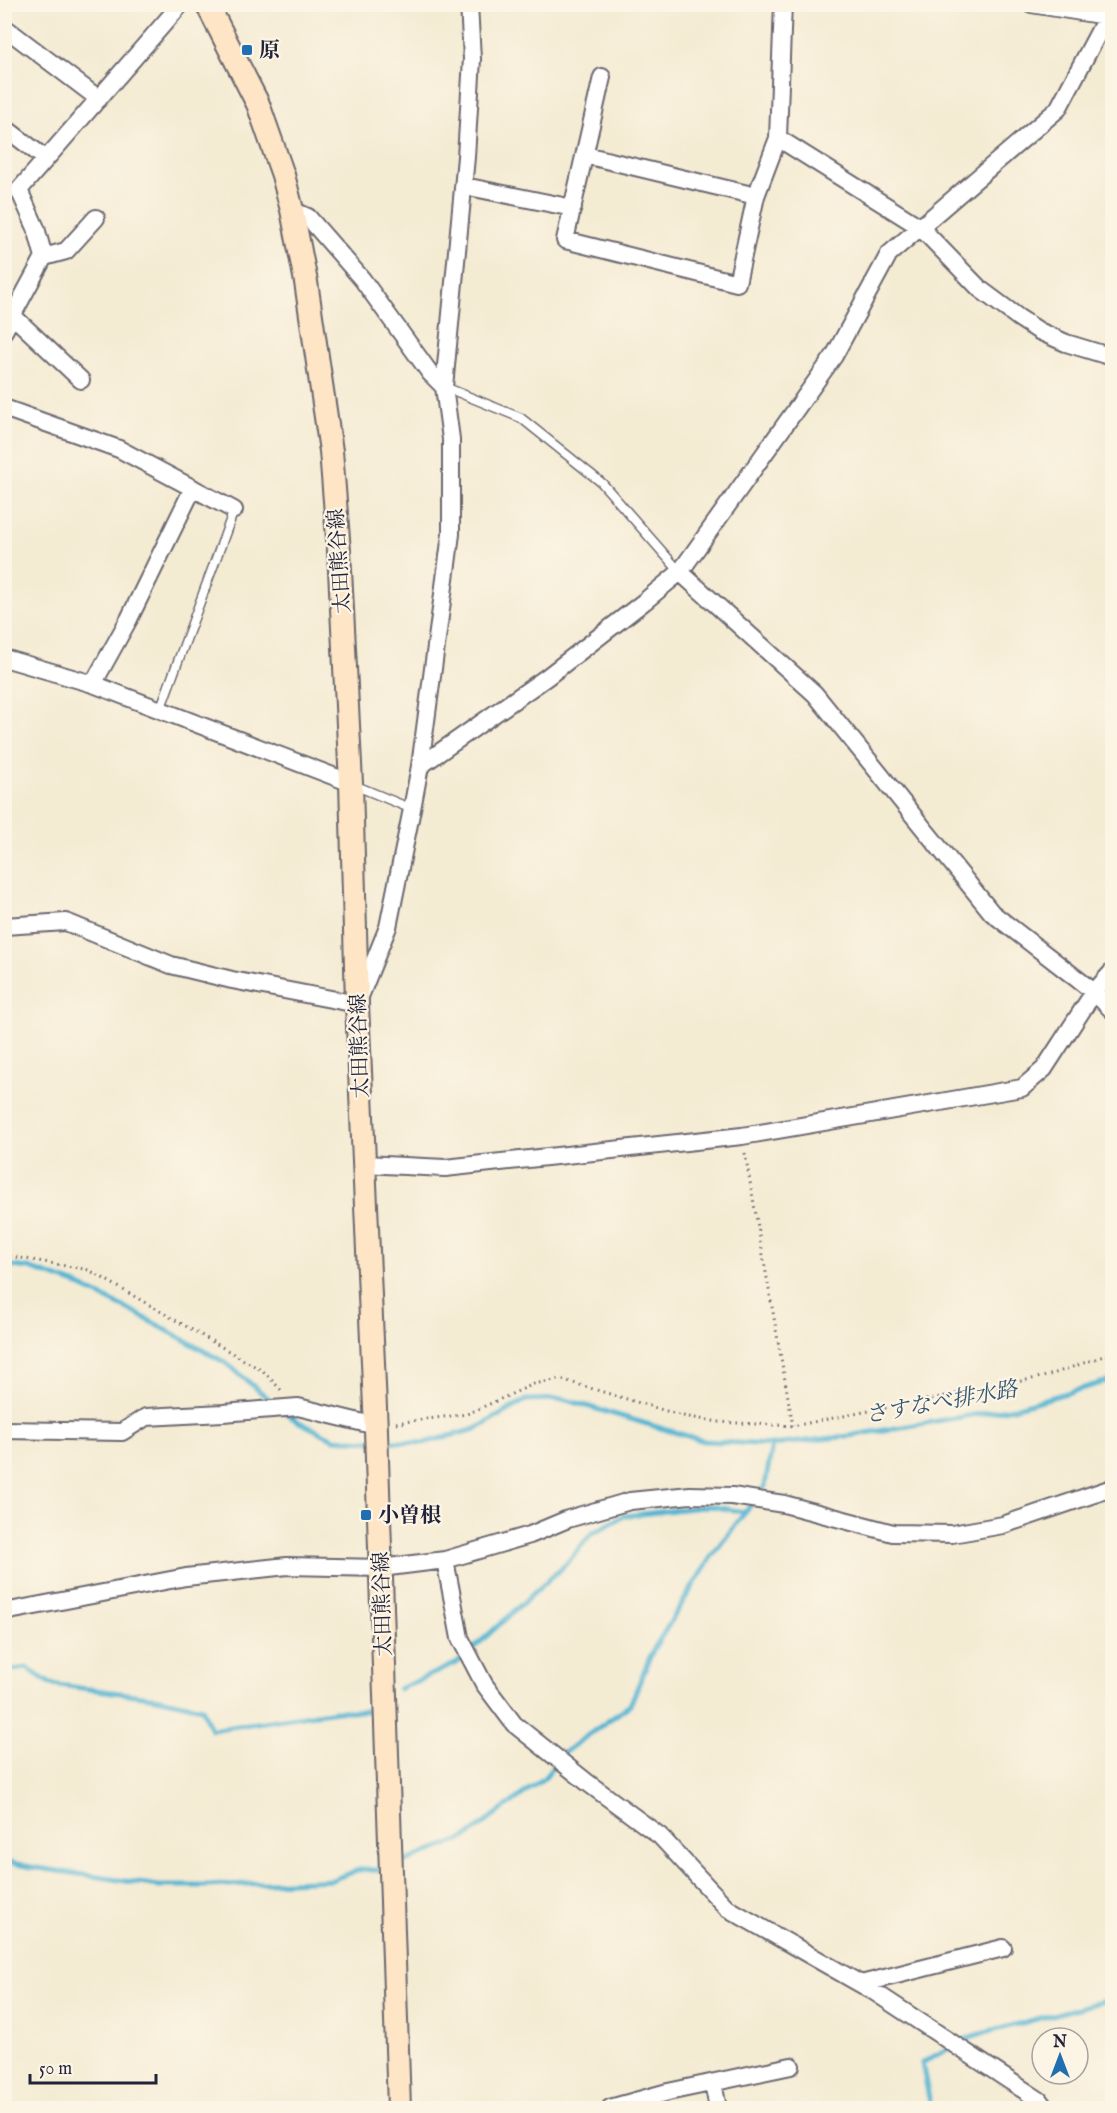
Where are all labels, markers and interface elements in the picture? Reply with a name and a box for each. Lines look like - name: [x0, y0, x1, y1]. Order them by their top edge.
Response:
- place label: 原: [259, 38, 280, 65]
- marker: 原: [240, 43, 254, 57]
- street label: 太田熊谷線: [323, 508, 358, 614]
- street label: 太田熊谷線: [345, 993, 376, 1099]
- water label: さすなべ排水路: [863, 1375, 1022, 1430]
- place label: 小曽根: [378, 1503, 441, 1530]
- marker: 小曽根: [359, 1508, 373, 1522]
- street label: 太田熊谷線: [368, 1551, 399, 1657]
- north arrow: [1030, 2026, 1090, 2086]
- text: N: [1052, 2033, 1067, 2053]
- scale bar: [30, 2047, 156, 2085]
- text: 50 m: [39, 2058, 72, 2081]

